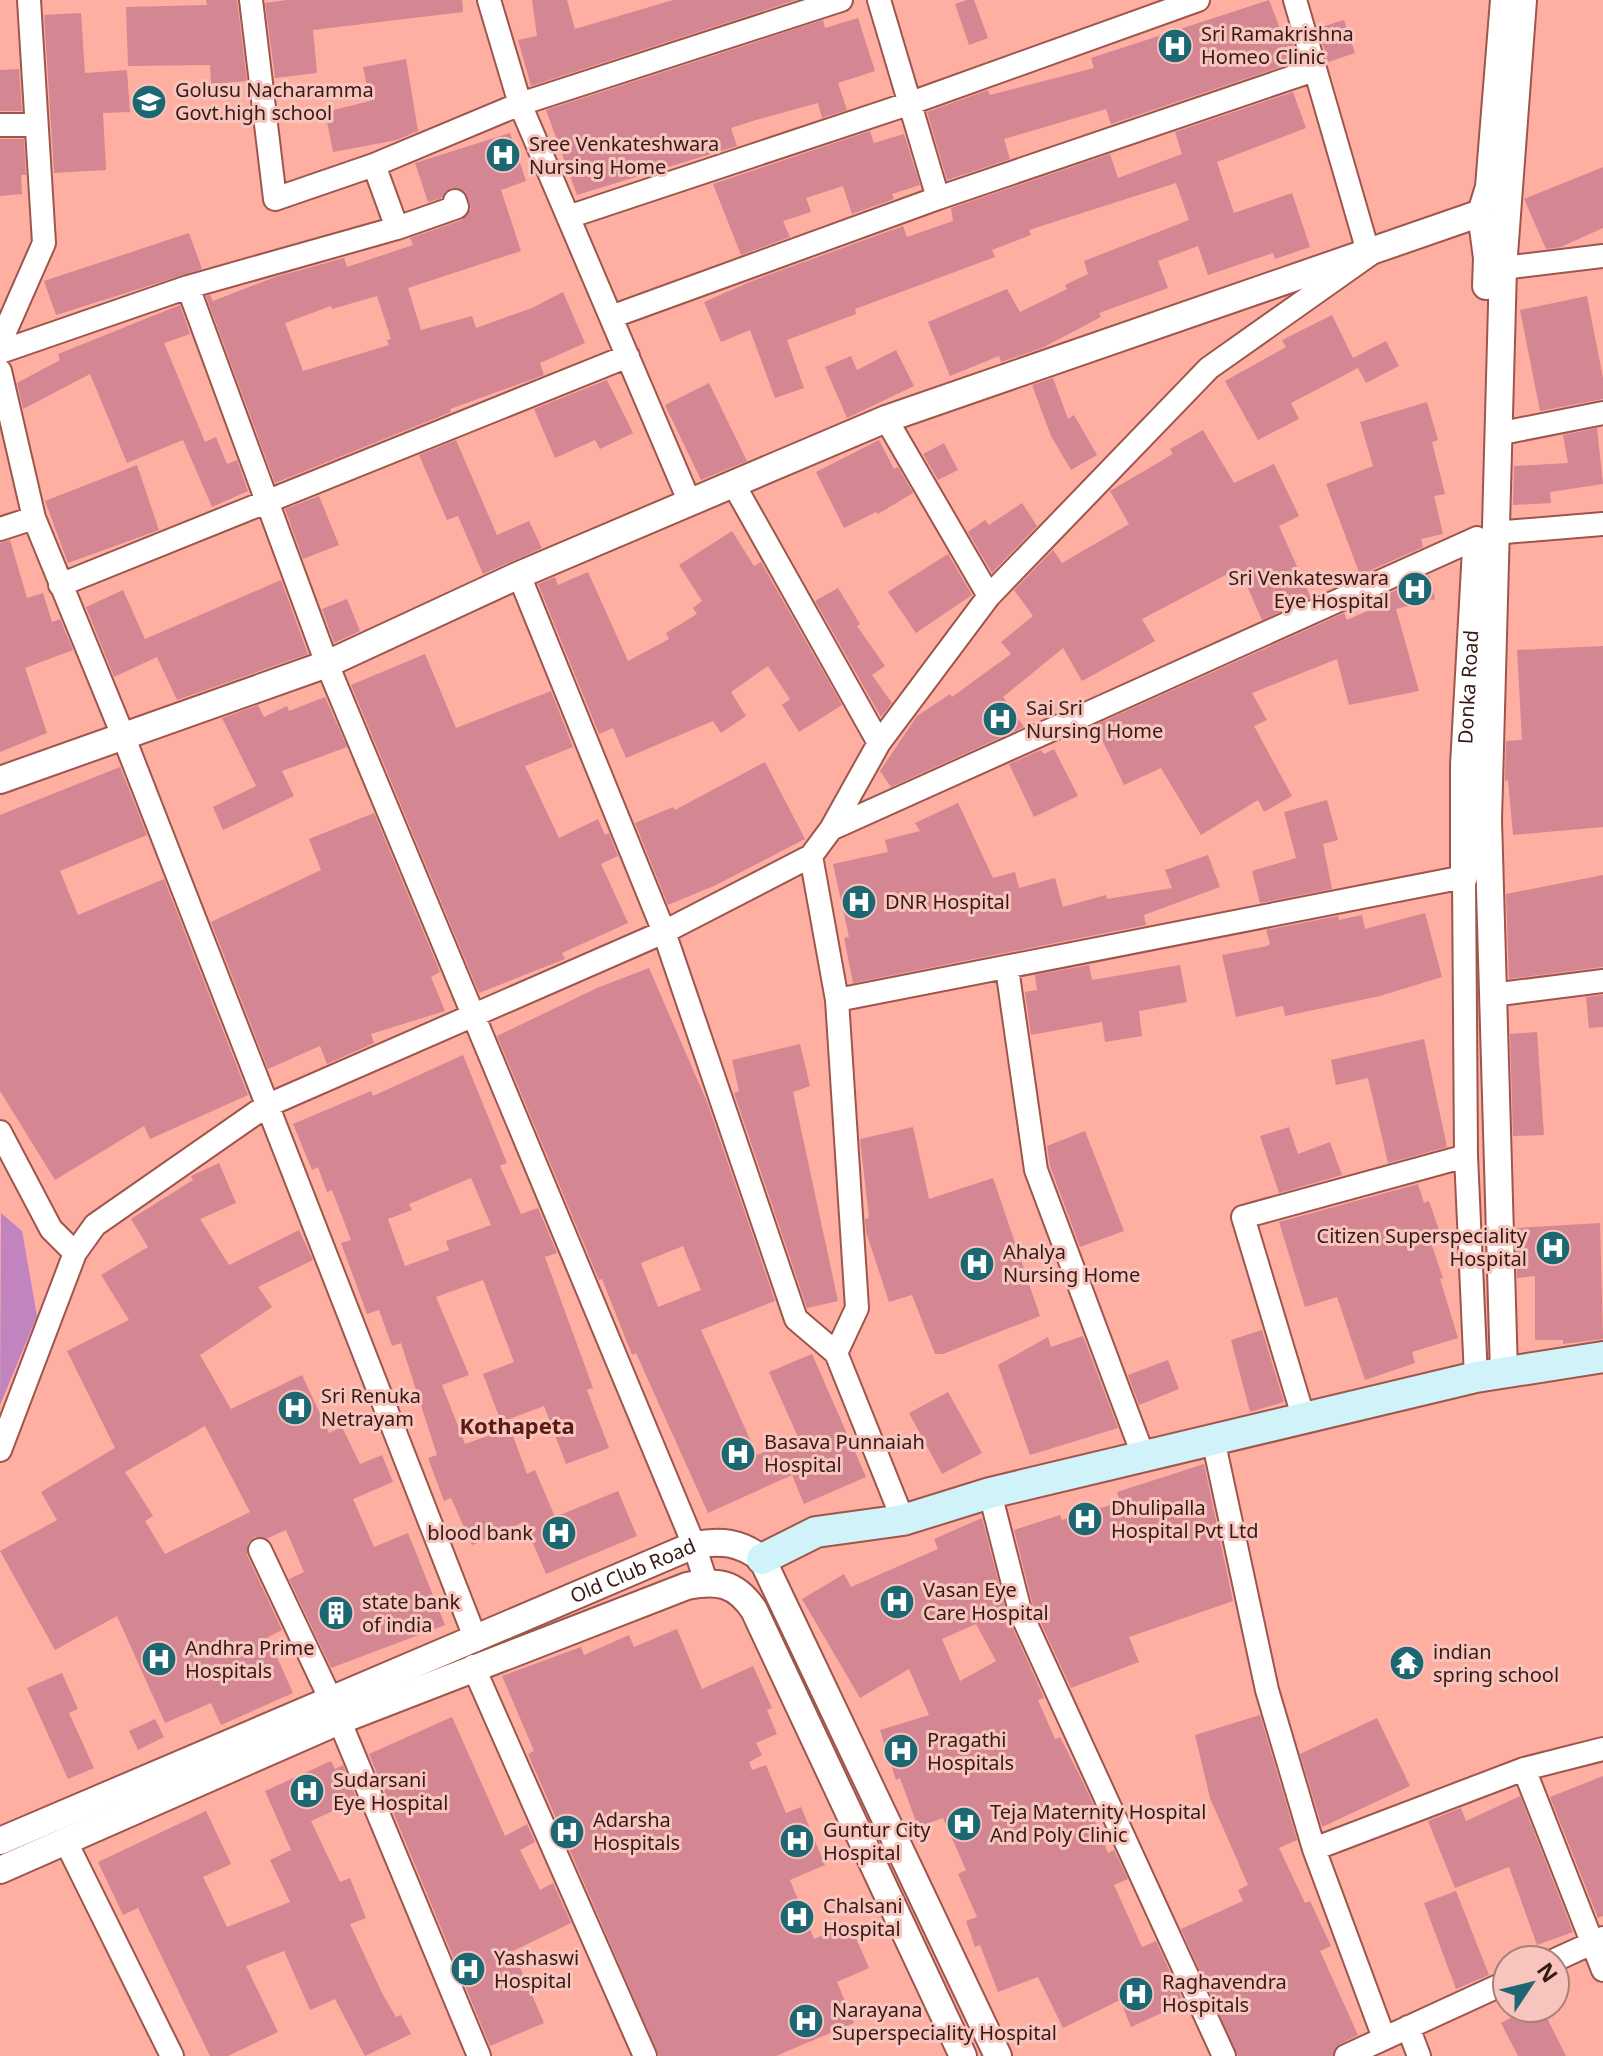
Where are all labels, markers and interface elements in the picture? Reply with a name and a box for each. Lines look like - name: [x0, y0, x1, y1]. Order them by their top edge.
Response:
- place label: Sri Ramakrishna Homeo Clinic: [1201, 20, 1354, 70]
- hospital icon: Sri Ramakrishna Homeo Clinic: [1156, 27, 1194, 65]
- place label: Golusu Nacharamma Govt.high school: [175, 76, 374, 126]
- school or university icon: Golusu Nacharamma Govt.high school: [130, 83, 168, 121]
- place label: Sree Venkateshwara Nursing Home: [529, 130, 719, 180]
- hospital icon: Sree Venkateshwara Nursing Home: [484, 136, 522, 174]
- place label: Sri Venkateswara Eye Hospital: [1228, 564, 1389, 614]
- hospital icon: Sri Venkateswara Eye Hospital: [1396, 570, 1434, 608]
- street label: Donka Road: [1451, 629, 1484, 745]
- place label: Sai Sri Nursing Home: [1026, 694, 1163, 744]
- hospital icon: Sai Sri Nursing Home: [981, 700, 1019, 738]
- hospital icon: DNR Hospital: [840, 883, 878, 921]
- place label: DNR Hospital: [885, 888, 1010, 915]
- place label: Citizen Superspeciality Hospital: [1317, 1222, 1528, 1272]
- hospital icon: Citizen Superspeciality Hospital: [1534, 1229, 1572, 1267]
- place label: Ahalya Nursing Home: [1003, 1238, 1140, 1288]
- hospital icon: Ahalya Nursing Home: [958, 1245, 996, 1283]
- place label: Sri Renuka Netrayam: [321, 1382, 421, 1432]
- hospital icon: Sri Renuka Netrayam: [276, 1389, 314, 1427]
- district label: Kothapeta: [459, 1410, 575, 1440]
- place label: Basava Punnaiah Hospital: [764, 1428, 925, 1478]
- hospital icon: Basava Punnaiah Hospital: [719, 1435, 757, 1473]
- place label: Dhulipalla Hospital Pvt Ltd: [1111, 1494, 1258, 1544]
- hospital icon: Dhulipalla Hospital Pvt Ltd: [1066, 1500, 1104, 1538]
- hospital icon: blood bank: [540, 1514, 578, 1552]
- place label: blood bank: [427, 1519, 533, 1546]
- street label: Old Club Road: [566, 1532, 700, 1609]
- place label: Vasan Eye Care Hospital: [923, 1576, 1049, 1626]
- hospital icon: Vasan Eye Care Hospital: [878, 1583, 916, 1621]
- place label: state bank of india: [362, 1588, 461, 1638]
- building icon: state bank of india: [317, 1594, 355, 1632]
- place label: Andhra Prime Hospitals: [185, 1634, 315, 1684]
- place label: indian spring school: [1433, 1638, 1559, 1688]
- hospital icon: Andhra Prime Hospitals: [140, 1640, 178, 1678]
- temple icon: indian spring school: [1388, 1644, 1426, 1682]
- place label: Pragathi Hospitals: [927, 1726, 1014, 1776]
- hospital icon: Pragathi Hospitals: [882, 1732, 920, 1770]
- place label: Sudarsani Eye Hospital: [333, 1766, 448, 1816]
- hospital icon: Sudarsani Eye Hospital: [288, 1772, 326, 1810]
- place label: Teja Maternity Hospital And Poly Clinic: [990, 1798, 1206, 1848]
- hospital icon: Teja Maternity Hospital And Poly Clinic: [945, 1805, 983, 1843]
- place label: Adarsha Hospitals: [593, 1806, 680, 1856]
- hospital icon: Adarsha Hospitals: [548, 1813, 586, 1851]
- place label: Guntur City Hospital: [823, 1816, 931, 1866]
- hospital icon: Guntur City Hospital: [778, 1822, 816, 1860]
- place label: Chalsani Hospital: [823, 1892, 903, 1942]
- hospital icon: Chalsani Hospital: [778, 1898, 816, 1936]
- place label: Yashaswi Hospital: [494, 1944, 579, 1994]
- north arrow: [1491, 1944, 1571, 2024]
- hospital icon: Yashaswi Hospital: [449, 1950, 487, 1988]
- text: N: [1531, 1956, 1566, 1988]
- place label: Raghavendra Hospitals: [1162, 1968, 1287, 2018]
- hospital icon: Raghavendra Hospitals: [1117, 1975, 1155, 2013]
- place label: Narayana Superspeciality Hospital: [832, 1996, 1057, 2046]
- hospital icon: Narayana Superspeciality Hospital: [787, 2002, 825, 2040]

